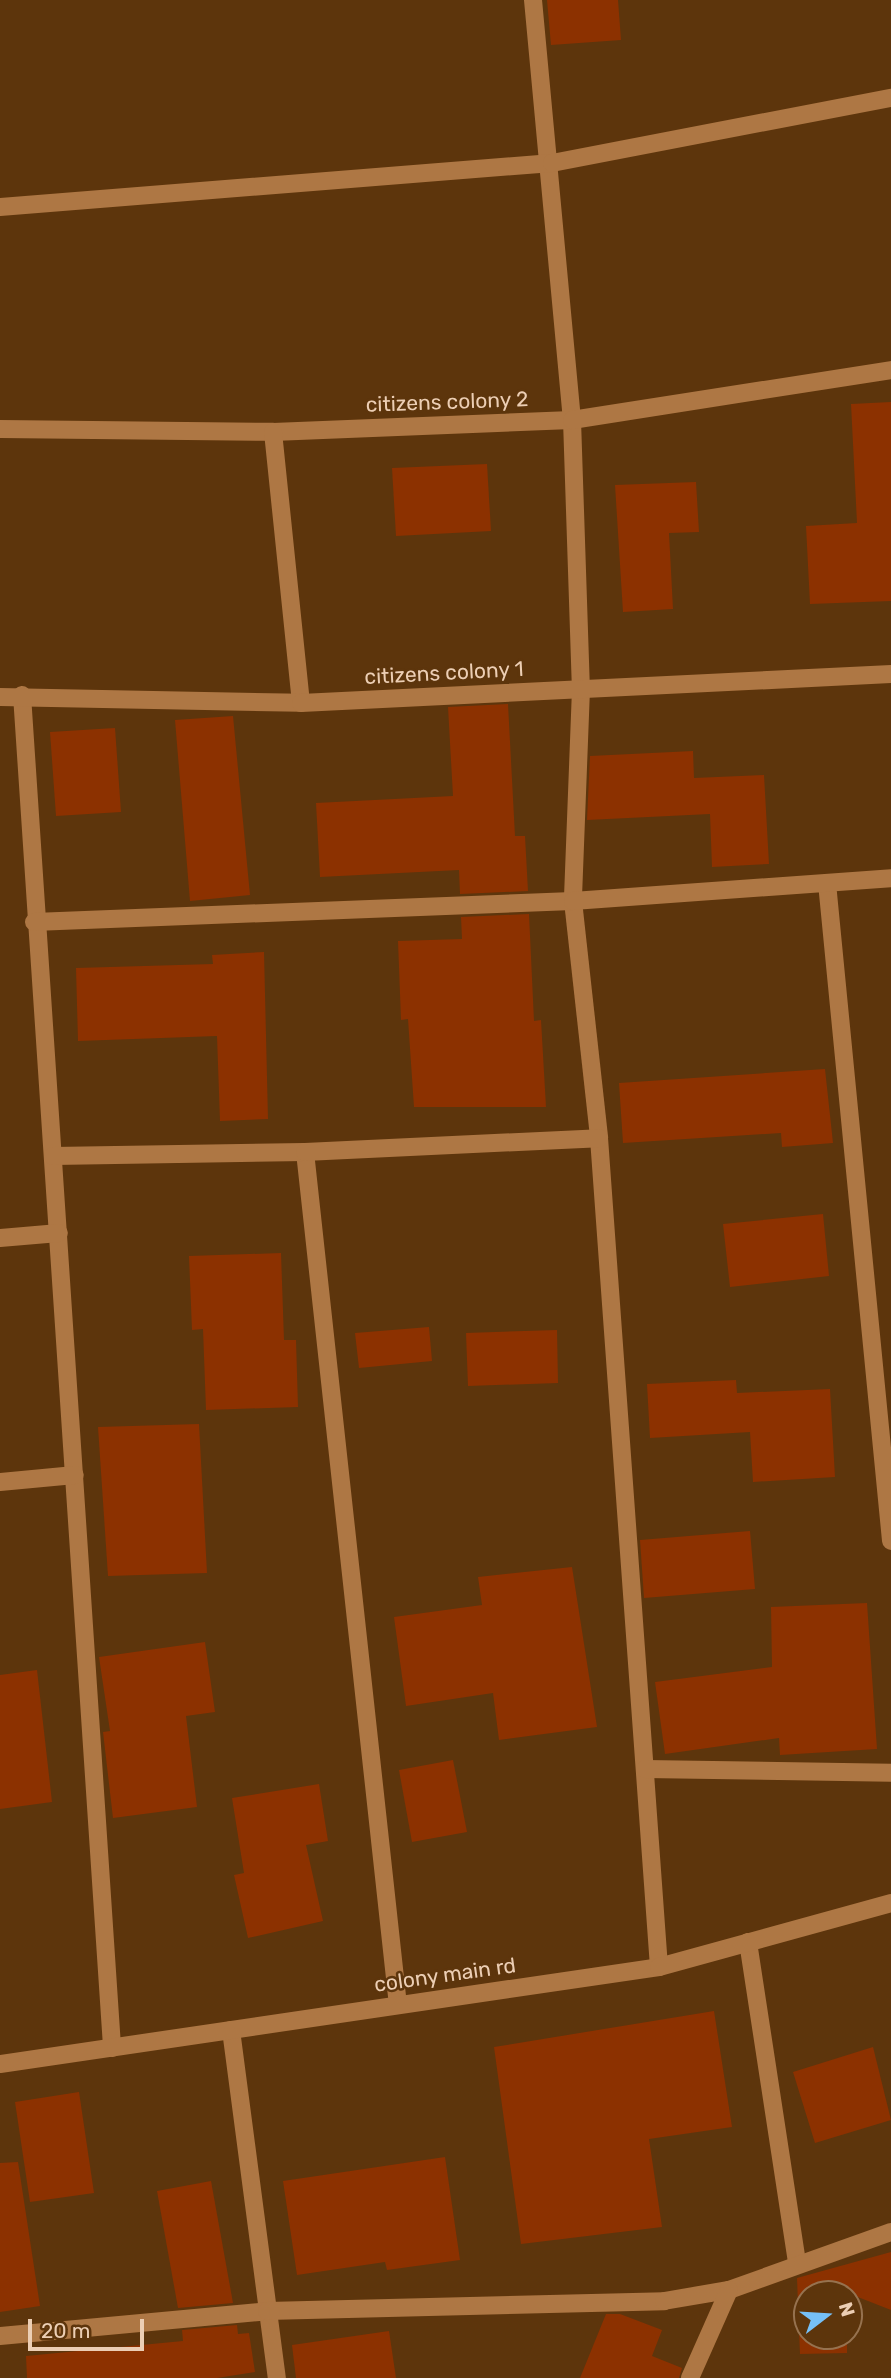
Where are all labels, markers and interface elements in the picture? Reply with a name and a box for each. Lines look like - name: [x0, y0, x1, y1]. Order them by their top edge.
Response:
- street label: citizens colony 2: [365, 387, 529, 417]
- street label: citizens colony 1: [364, 656, 524, 690]
- street label: colony main rd: [372, 1953, 518, 1997]
- north arrow: [793, 2280, 863, 2350]
- text: N: [834, 2299, 860, 2319]
- scale bar: [32, 2304, 147, 2348]
- text: 20 m: [41, 2318, 90, 2343]

